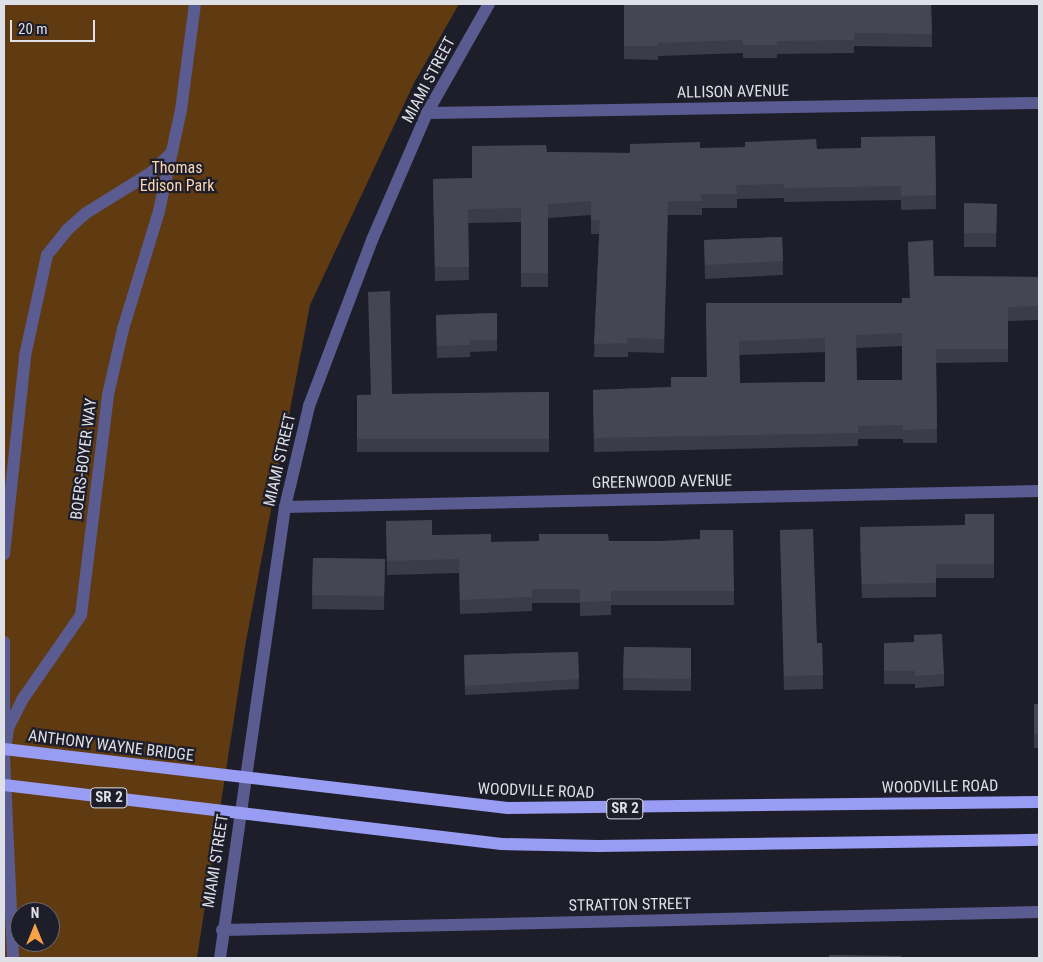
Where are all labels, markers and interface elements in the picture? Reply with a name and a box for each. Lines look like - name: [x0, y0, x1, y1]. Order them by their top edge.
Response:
- scale bar: [12, 10, 98, 42]
- text: 20 m: [18, 20, 48, 38]
- street label: MIAMI STREET: [398, 34, 460, 126]
- street label: ALLISON AVENUE: [677, 81, 789, 103]
- park label: Thomas Edison Park: [140, 158, 214, 196]
- street label: BOERS-BOYER WAY: [67, 397, 101, 521]
- street label: MIAMI STREET: [260, 412, 300, 508]
- street label: GREENWOOD AVENUE: [592, 471, 732, 493]
- street label: ANTHONY WAYNE BRIDGE: [27, 726, 195, 766]
- street label: WOODVILLE ROAD: [882, 776, 998, 798]
- street label: WOODVILLE ROAD: [477, 779, 595, 803]
- road number: SR 2: [90, 786, 128, 810]
- road number: SR 2: [606, 796, 644, 822]
- street label: MIAMI STREET: [199, 813, 233, 909]
- street label: STRATTON STREET: [569, 894, 691, 916]
- north arrow: [10, 902, 60, 952]
- text: N: [31, 905, 39, 921]

